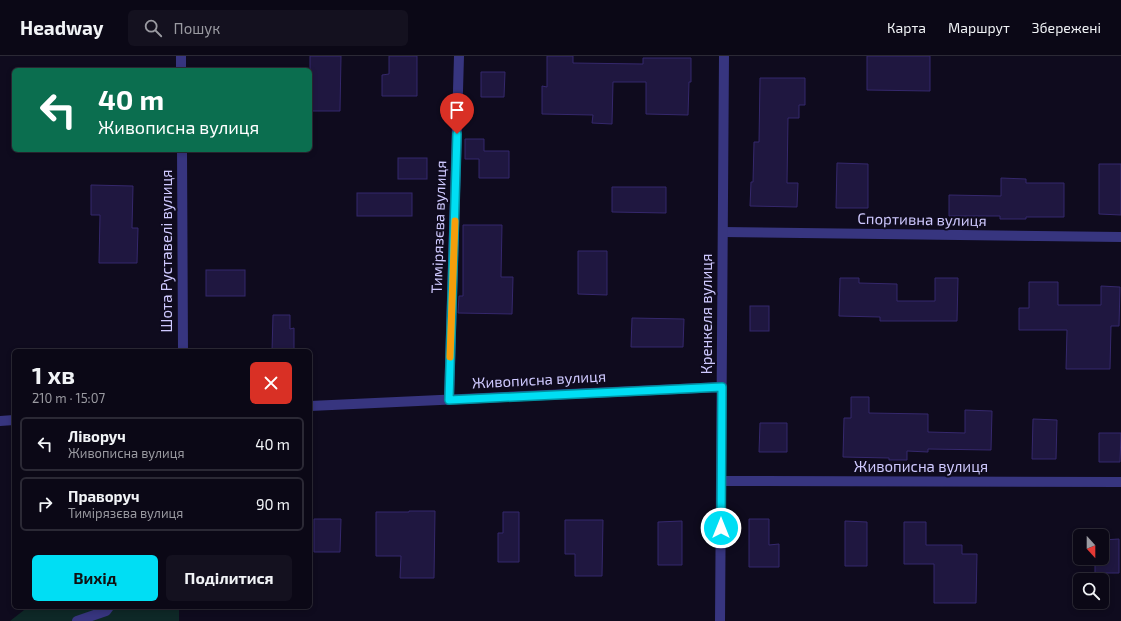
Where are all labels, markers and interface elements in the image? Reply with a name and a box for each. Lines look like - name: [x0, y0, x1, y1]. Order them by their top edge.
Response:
- search box: [128, 10, 408, 46]
- text: Headway: [20, 16, 104, 39]
- icon: search: [142, 17, 164, 39]
- text: Пошук: [174, 19, 220, 37]
- text: Карта: [887, 19, 926, 36]
- text: Маршрут: [948, 19, 1010, 36]
- text: Збережені: [1032, 19, 1101, 36]
- text: 40 m: [98, 82, 164, 116]
- icon: left: [32, 84, 84, 136]
- pin: [440, 93, 474, 134]
- icon: arrive: [446, 99, 468, 121]
- text: Живописна вулиця: [98, 116, 259, 138]
- street label: Тимірязєва вулиця: [427, 160, 450, 294]
- street label: Шота Руставелі вулиця: [157, 169, 176, 333]
- street label: Спортивна вулиця: [857, 209, 987, 230]
- street label: Кренкеля вулиця: [697, 254, 716, 374]
- text: 1 хв: [32, 360, 75, 389]
- button: close: [250, 362, 292, 404]
- street label: Живописна вулиця: [471, 366, 607, 393]
- text: 210 m · 15:07: [32, 390, 105, 406]
- text: Ліворуч: [68, 427, 126, 445]
- icon: left: [34, 433, 56, 455]
- text: 40 m: [255, 435, 290, 453]
- text: Живописна вулиця: [68, 445, 185, 461]
- street label: Живописна вулиця: [854, 457, 988, 476]
- text: Праворуч: [68, 487, 139, 505]
- icon: right: [34, 493, 56, 515]
- text: 90 m: [256, 495, 290, 513]
- text: Тимірязєва вулиця: [68, 505, 183, 521]
- position arrow: [700, 507, 742, 549]
- north arrow: [1073, 529, 1109, 565]
- map controls: [1073, 529, 1109, 609]
- button: Вихід: [32, 555, 158, 601]
- button: Поділитися: [166, 555, 292, 601]
- button: search: [1073, 573, 1109, 609]

